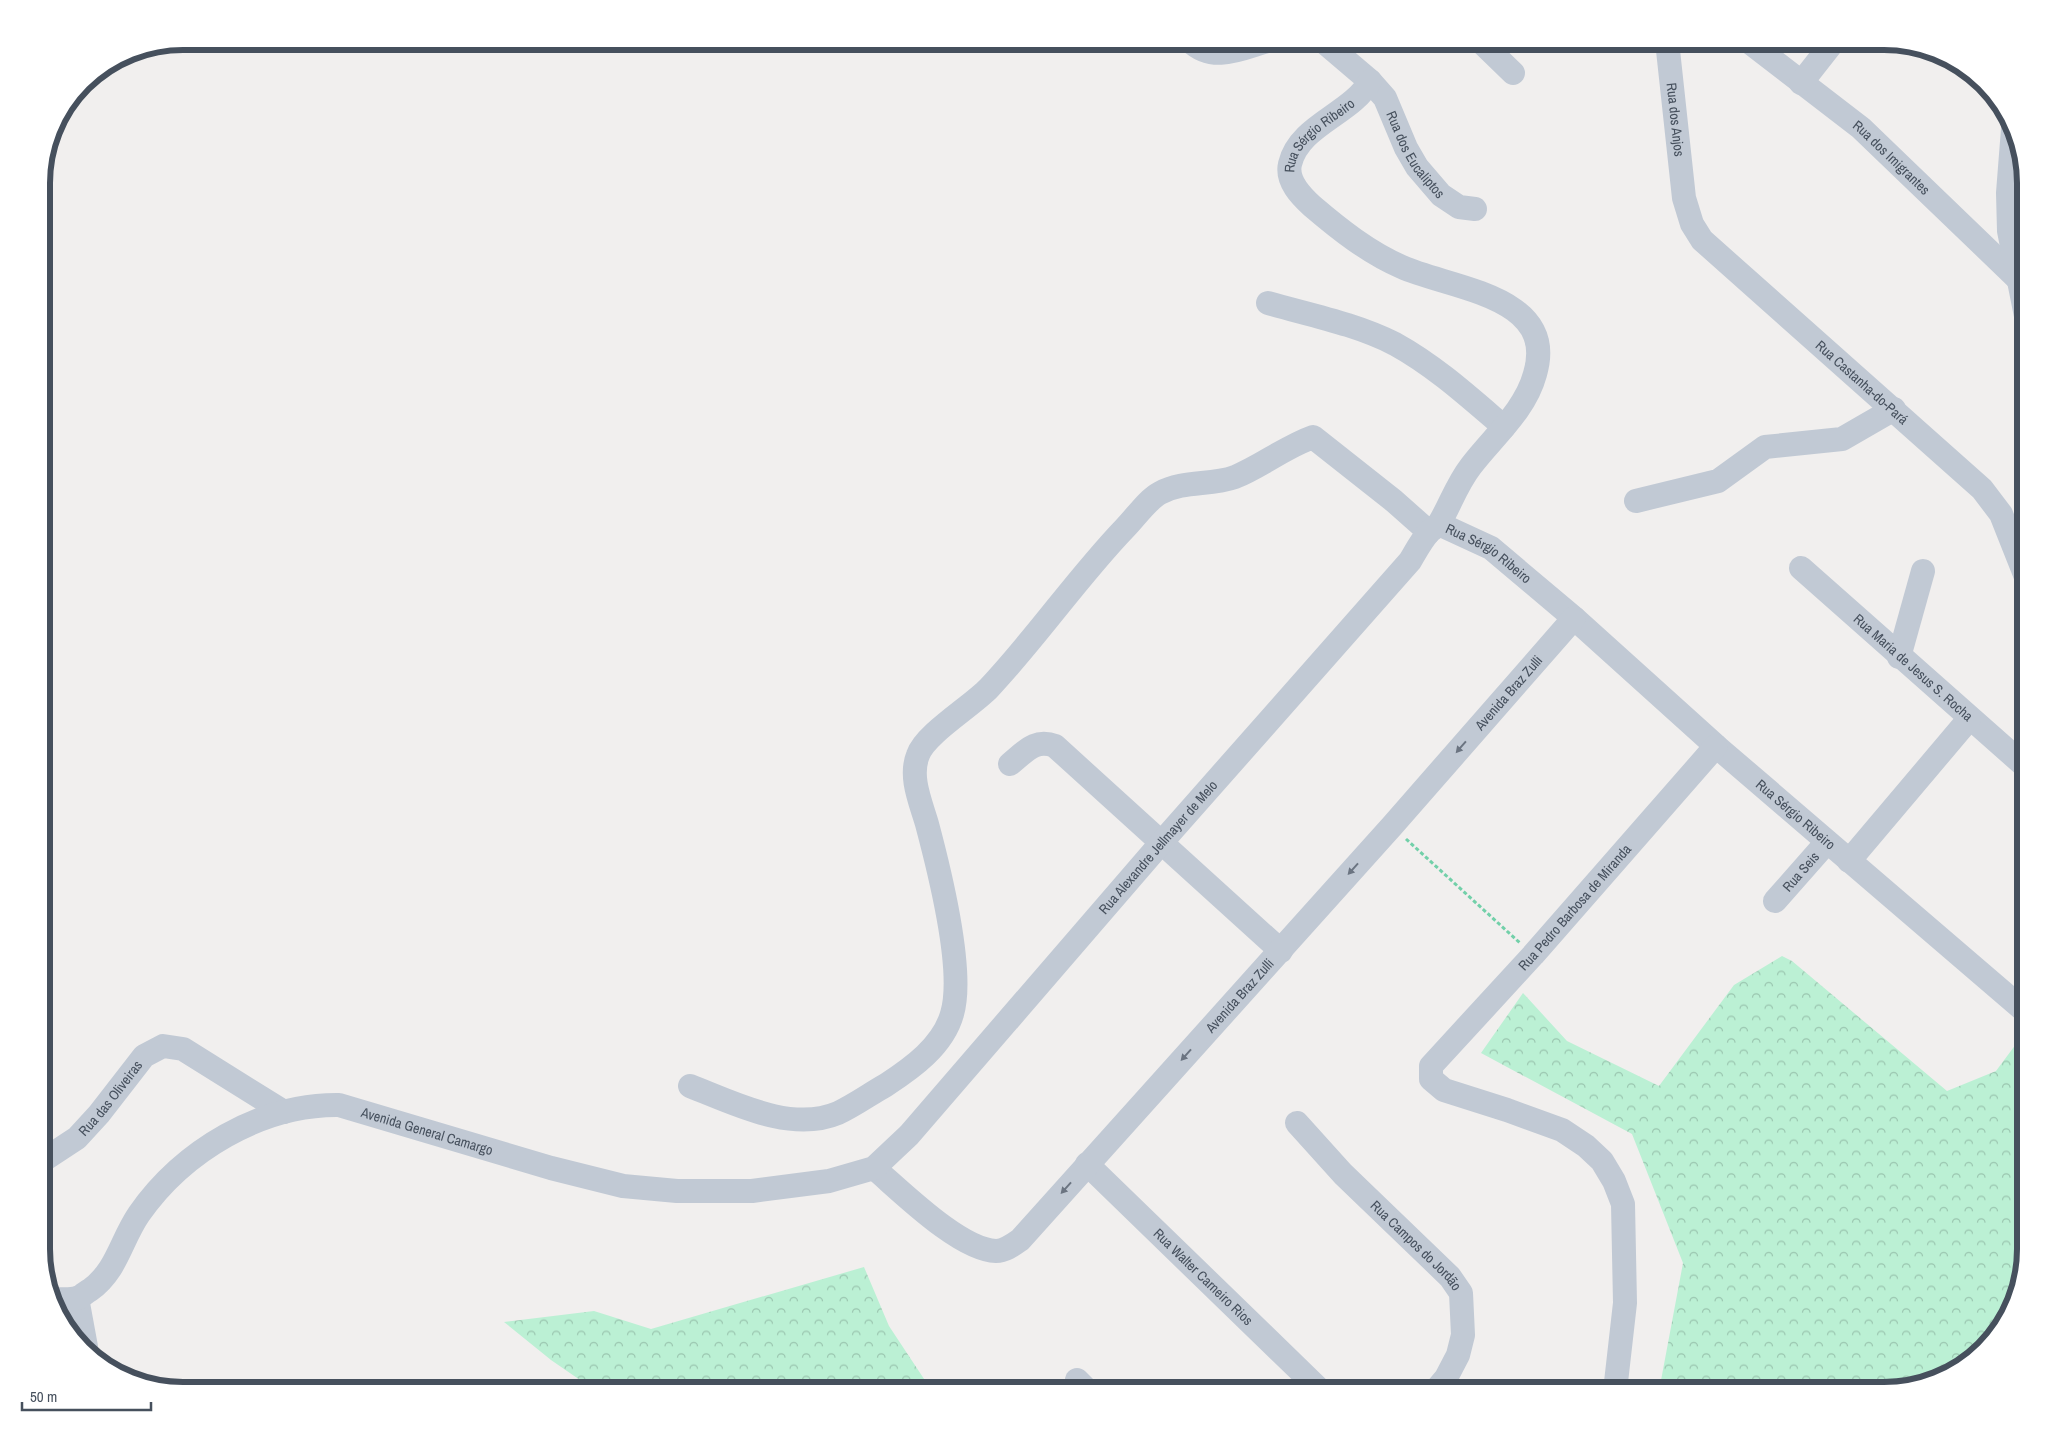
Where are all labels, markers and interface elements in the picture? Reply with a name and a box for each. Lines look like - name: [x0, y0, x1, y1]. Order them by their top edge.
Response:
- street label: Rua dos Anjos: [1663, 82, 1688, 158]
- street label: Rua Sérgio Ribeiro: [1280, 94, 1358, 173]
- street label: Rua dos Eucaliptos: [1382, 108, 1449, 202]
- street label: Rua dos Imigrantes: [1849, 116, 1934, 199]
- street label: Rua Castanha-do-Pará: [1812, 336, 1913, 429]
- street label: Rua Sérgio Ribeiro: [1443, 519, 1535, 587]
- street label: Rua Maria de Jesus S. Rocha: [1850, 610, 1977, 725]
- street label: Avenida Braz Zulli: [1470, 652, 1546, 735]
- one-way arrow: [1455, 741, 1467, 753]
- street label: Rua Sérgio Ribeiro: [1752, 775, 1839, 853]
- street label: Rua Alexandre Jellmayer de Melo: [1095, 776, 1221, 918]
- street label: Rua Pedro Barbosa de Miranda: [1514, 840, 1635, 974]
- street label: Rua Seis: [1778, 848, 1823, 895]
- one-way arrow: [1348, 862, 1359, 875]
- street label: Avenida Braz Zulli: [1201, 955, 1278, 1037]
- one-way arrow: [1180, 1048, 1192, 1060]
- street label: Rua das Oliveiras: [74, 1056, 146, 1140]
- street label: Avenida General Camargo: [358, 1103, 495, 1159]
- one-way arrow: [1060, 1182, 1071, 1195]
- street label: Rua Campos do Jordão: [1367, 1196, 1466, 1294]
- street label: Rua Walter Carneiro Rios: [1150, 1224, 1257, 1329]
- scale bar: [22, 1380, 151, 1412]
- text: 50 m: [30, 1386, 57, 1407]

